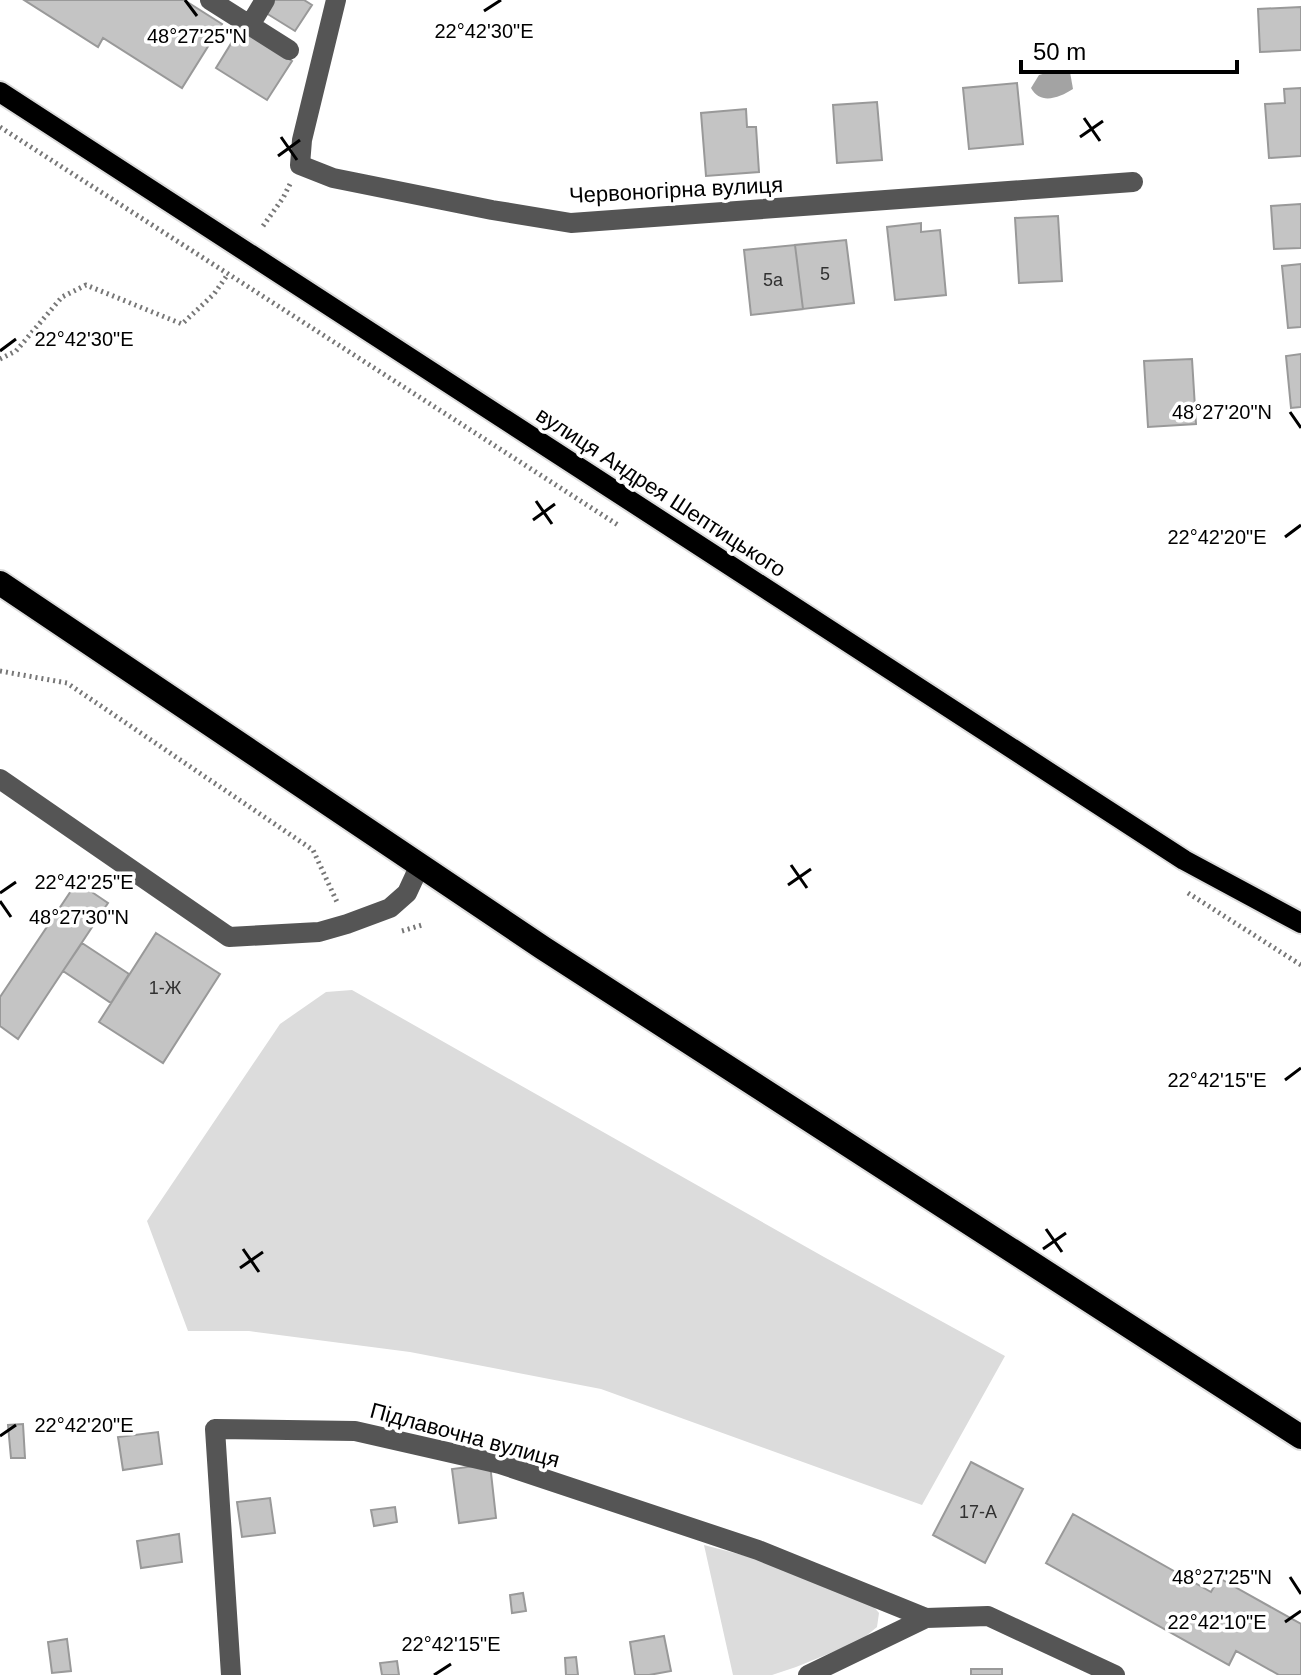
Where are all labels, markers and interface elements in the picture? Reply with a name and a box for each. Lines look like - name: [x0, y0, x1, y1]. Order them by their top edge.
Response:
- text: 22°42'30"E: [435, 20, 534, 42]
- scale bar: [1021, 24, 1237, 74]
- text: 48°27'25"N: [147, 25, 247, 47]
- text: 50 m: [1033, 38, 1086, 65]
- street label: Червоногірна вулиця: [568, 172, 784, 208]
- house number: 5: [820, 264, 830, 284]
- house number: 5а: [763, 270, 784, 290]
- text: 22°42'30"E: [35, 328, 134, 350]
- text: 48°27'20"N: [1172, 401, 1272, 423]
- street label: вулиця Андрея Шептицького: [532, 402, 790, 582]
- text: 22°42'20"E: [1168, 526, 1267, 548]
- text: 22°42'25"E: [35, 871, 134, 893]
- text: 48°27'30"N: [29, 906, 129, 928]
- house number: 1-Ж: [149, 978, 182, 998]
- text: 22°42'15"E: [1168, 1069, 1267, 1091]
- street label: Підлавочна вулиця: [368, 1398, 562, 1472]
- text: 22°42'20"E: [35, 1414, 134, 1436]
- house number: 17-А: [959, 1502, 997, 1522]
- text: 48°27'25"N: [1172, 1566, 1272, 1588]
- text: 22°42'10"E: [1168, 1611, 1267, 1633]
- text: 22°42'15"E: [402, 1633, 501, 1655]

